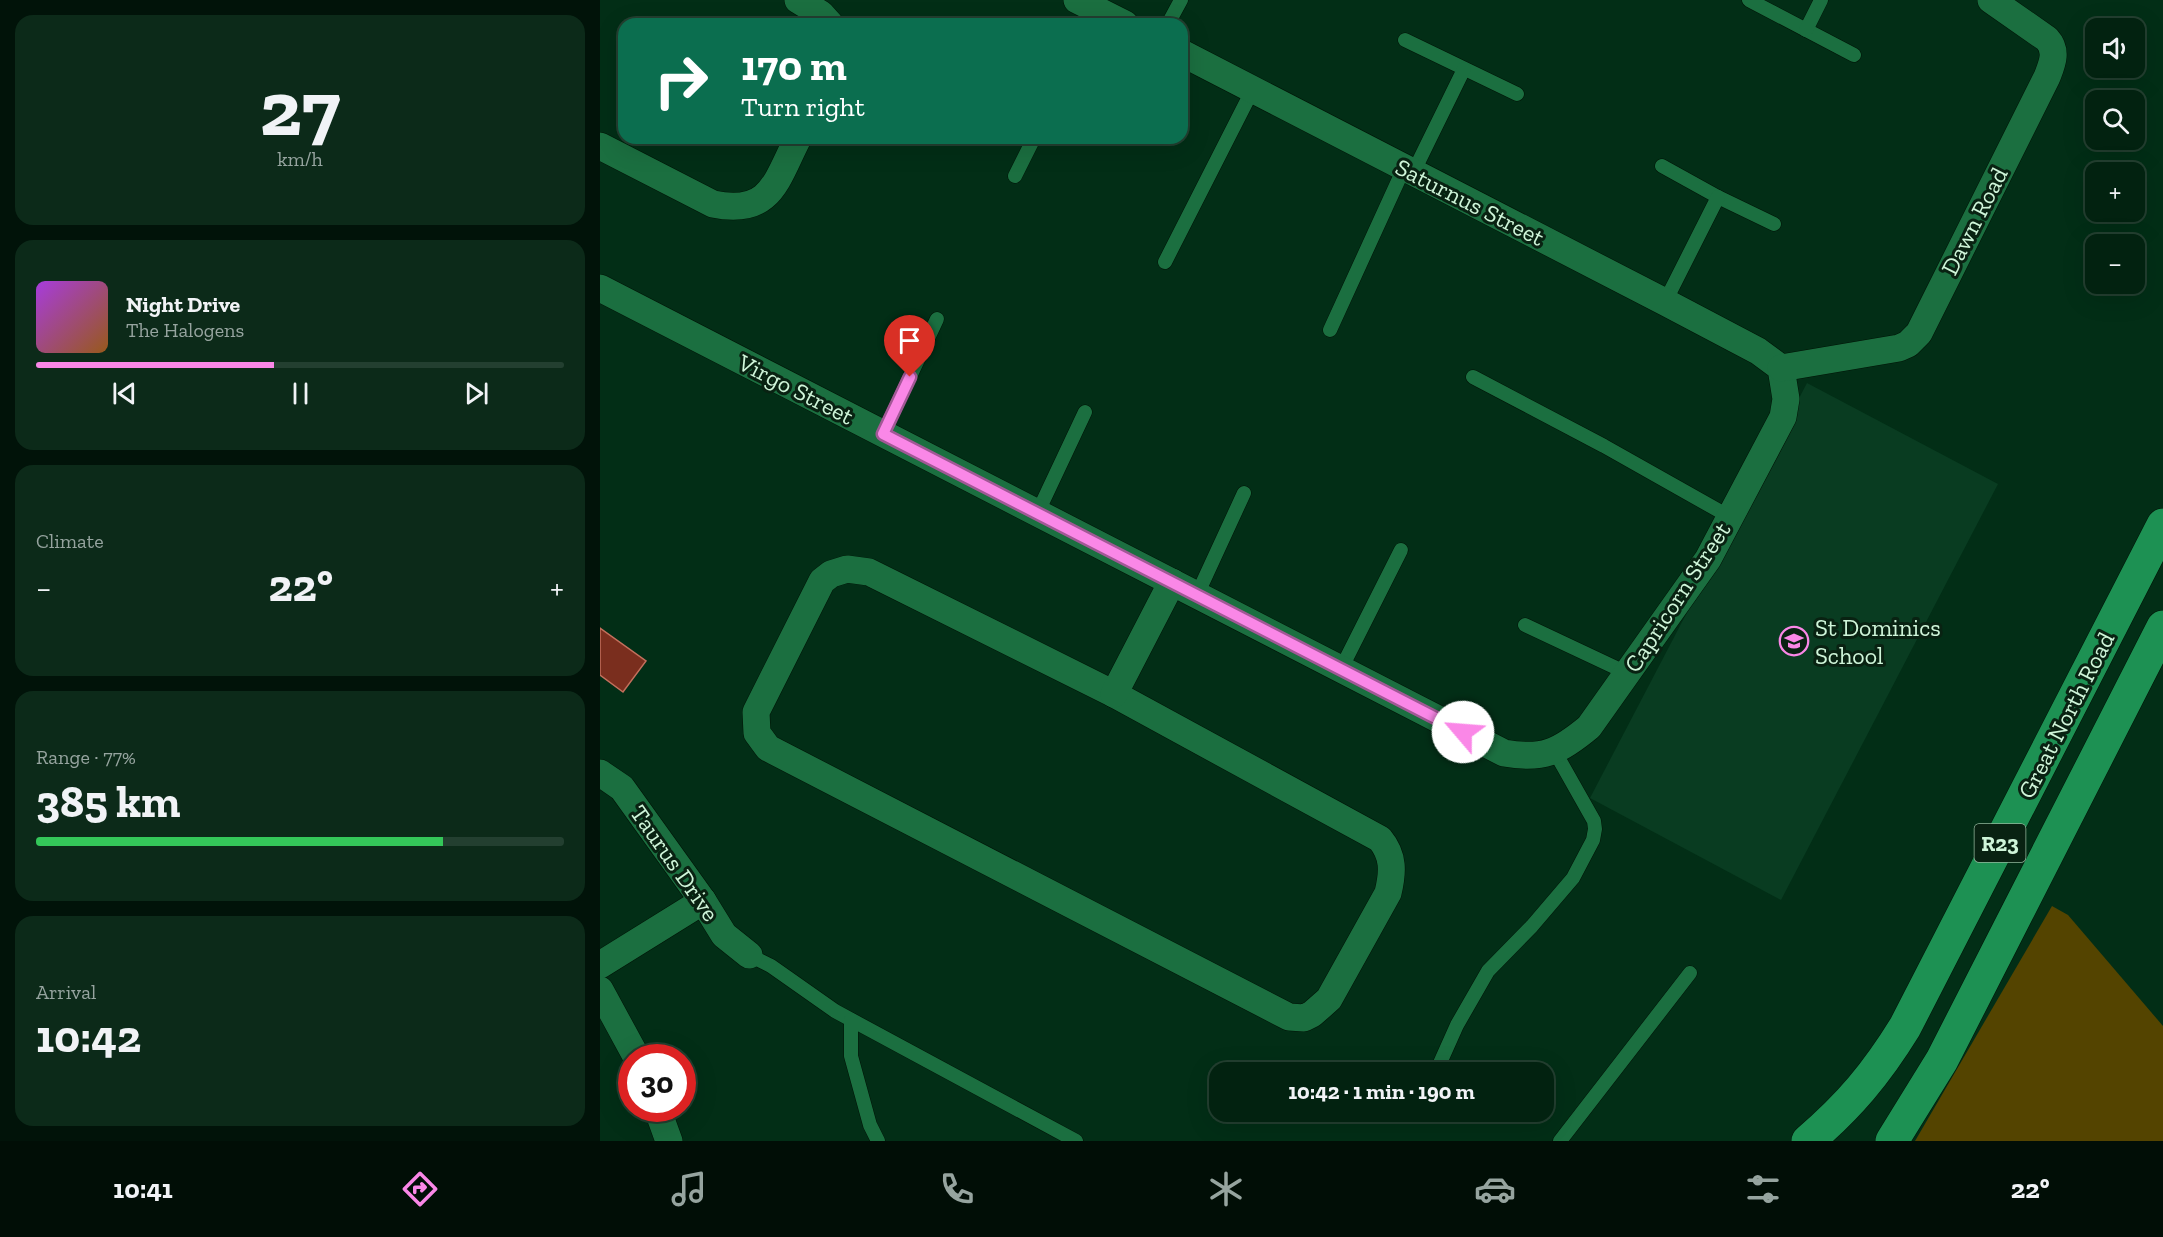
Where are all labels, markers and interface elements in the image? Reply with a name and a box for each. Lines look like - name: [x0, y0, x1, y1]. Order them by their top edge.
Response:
- map controls: [2085, 18, 2145, 294]
- button: sound: [2085, 18, 2145, 78]
- text: 170 m: [741, 40, 847, 91]
- icon: right: [642, 42, 720, 120]
- text: 27: [260, 61, 340, 155]
- button: search: [2085, 90, 2145, 150]
- text: Turn right: [741, 91, 865, 123]
- text: km/h: [277, 147, 323, 171]
- street label: Saturnus Street: [1391, 152, 1549, 252]
- street label: Dawn Road: [1934, 162, 2014, 280]
- button: +: [2085, 162, 2145, 222]
- button: −: [2085, 234, 2145, 294]
- text: Night Drive: [126, 291, 240, 318]
- pin: [884, 315, 935, 377]
- text: The Halogens: [126, 318, 244, 342]
- icon: arrive: [893, 324, 926, 357]
- street label: Virgo Street: [732, 347, 859, 431]
- icon: previous: [108, 377, 141, 410]
- icon: pause: [284, 377, 317, 410]
- icon: next: [460, 377, 493, 410]
- street label: Capricorn Street: [1618, 516, 1736, 677]
- text: Climate: [36, 529, 104, 553]
- text: 22°: [268, 559, 333, 613]
- text: −: [36, 568, 51, 607]
- text: +: [550, 568, 564, 607]
- place label: St Dominics School: [1815, 613, 1941, 670]
- school or university icon: St Dominics School: [1778, 625, 1810, 657]
- street label: Great North Road: [2012, 627, 2120, 803]
- position arrow: [1431, 700, 1495, 764]
- text: Range · 77%: [36, 745, 136, 769]
- text: 385 km: [36, 775, 180, 829]
- street label: Taurus Drive: [624, 799, 726, 927]
- road number: R23: [1974, 824, 2026, 862]
- text: Arrival: [36, 980, 96, 1004]
- text: 10:42: [36, 1010, 141, 1064]
- speed limit sign: 30: [618, 1044, 696, 1122]
- text: 10:42 · 1 min · 190 m: [1288, 1078, 1475, 1105]
- icon: directions: [399, 1168, 441, 1210]
- icon: music: [668, 1168, 710, 1210]
- icon: phone: [936, 1168, 978, 1210]
- icon: climate: [1205, 1168, 1247, 1210]
- icon: car: [1474, 1168, 1516, 1210]
- icon: filters: [1742, 1168, 1784, 1210]
- text: 10:41: [113, 1173, 173, 1205]
- text: 22°: [2011, 1173, 2050, 1205]

